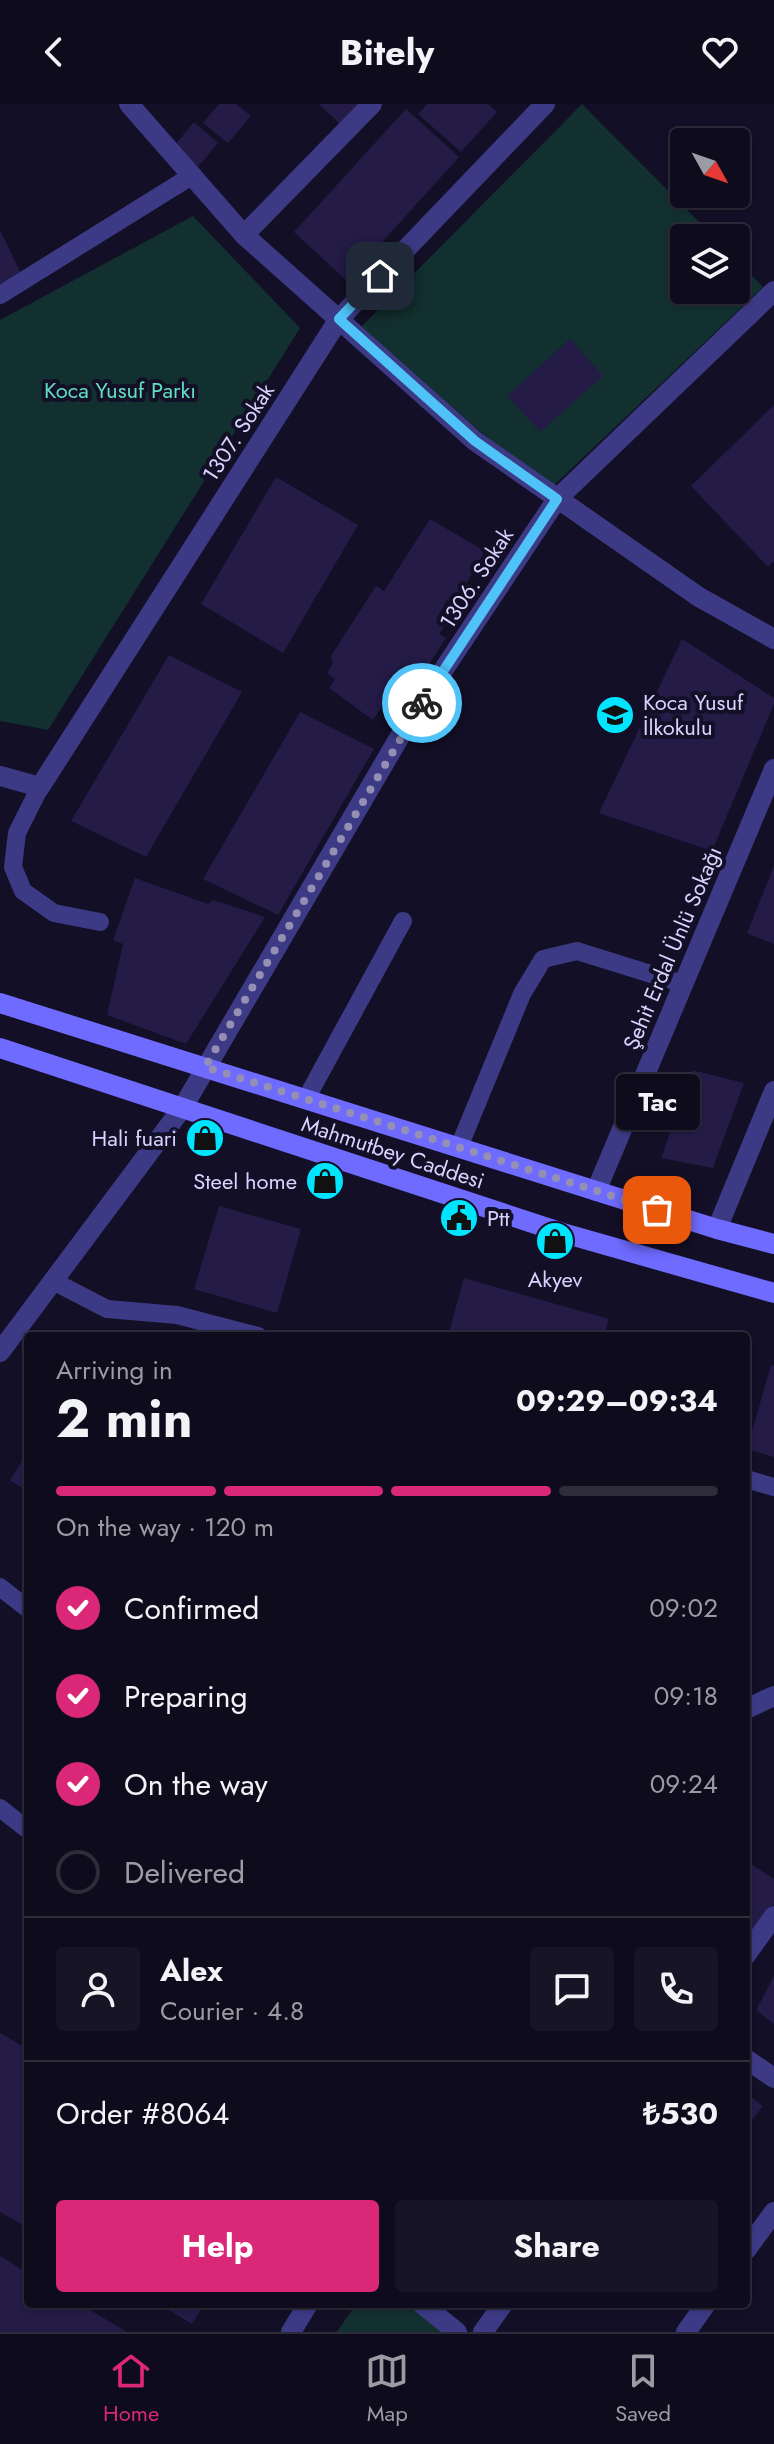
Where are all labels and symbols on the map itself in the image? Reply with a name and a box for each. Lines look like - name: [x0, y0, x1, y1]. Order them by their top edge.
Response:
- north arrow: [670, 128, 750, 208]
- pin: [346, 242, 414, 310]
- park label: Koca Yusuf Parkı: [44, 374, 196, 406]
- street label: 1307. Sokak: [194, 376, 282, 488]
- street label: 1306. Sokak: [431, 521, 521, 635]
- courier: [382, 663, 462, 743]
- place label: Koca Yusuf İlkokulu: [643, 686, 744, 743]
- school or university icon: Koca Yusuf İlkokulu: [594, 694, 636, 736]
- street label: Şehit Erdal Ünlü Sokağı: [615, 841, 729, 1055]
- callout: Tac: [615, 1074, 699, 1130]
- street label: Mahmutbey Caddesi: [298, 1107, 488, 1197]
- shop icon: Hali fuari: [184, 1117, 226, 1159]
- place label: Hali fuari: [92, 1122, 177, 1154]
- shop icon: Steel home: [304, 1160, 346, 1202]
- place label: Steel home: [193, 1165, 297, 1197]
- pin: [623, 1176, 691, 1244]
- public building icon: Ptt: [438, 1197, 480, 1239]
- place label: Ptt: [487, 1202, 510, 1234]
- shop icon: Akyev: [534, 1220, 576, 1262]
- place label: Akyev: [528, 1263, 583, 1295]

